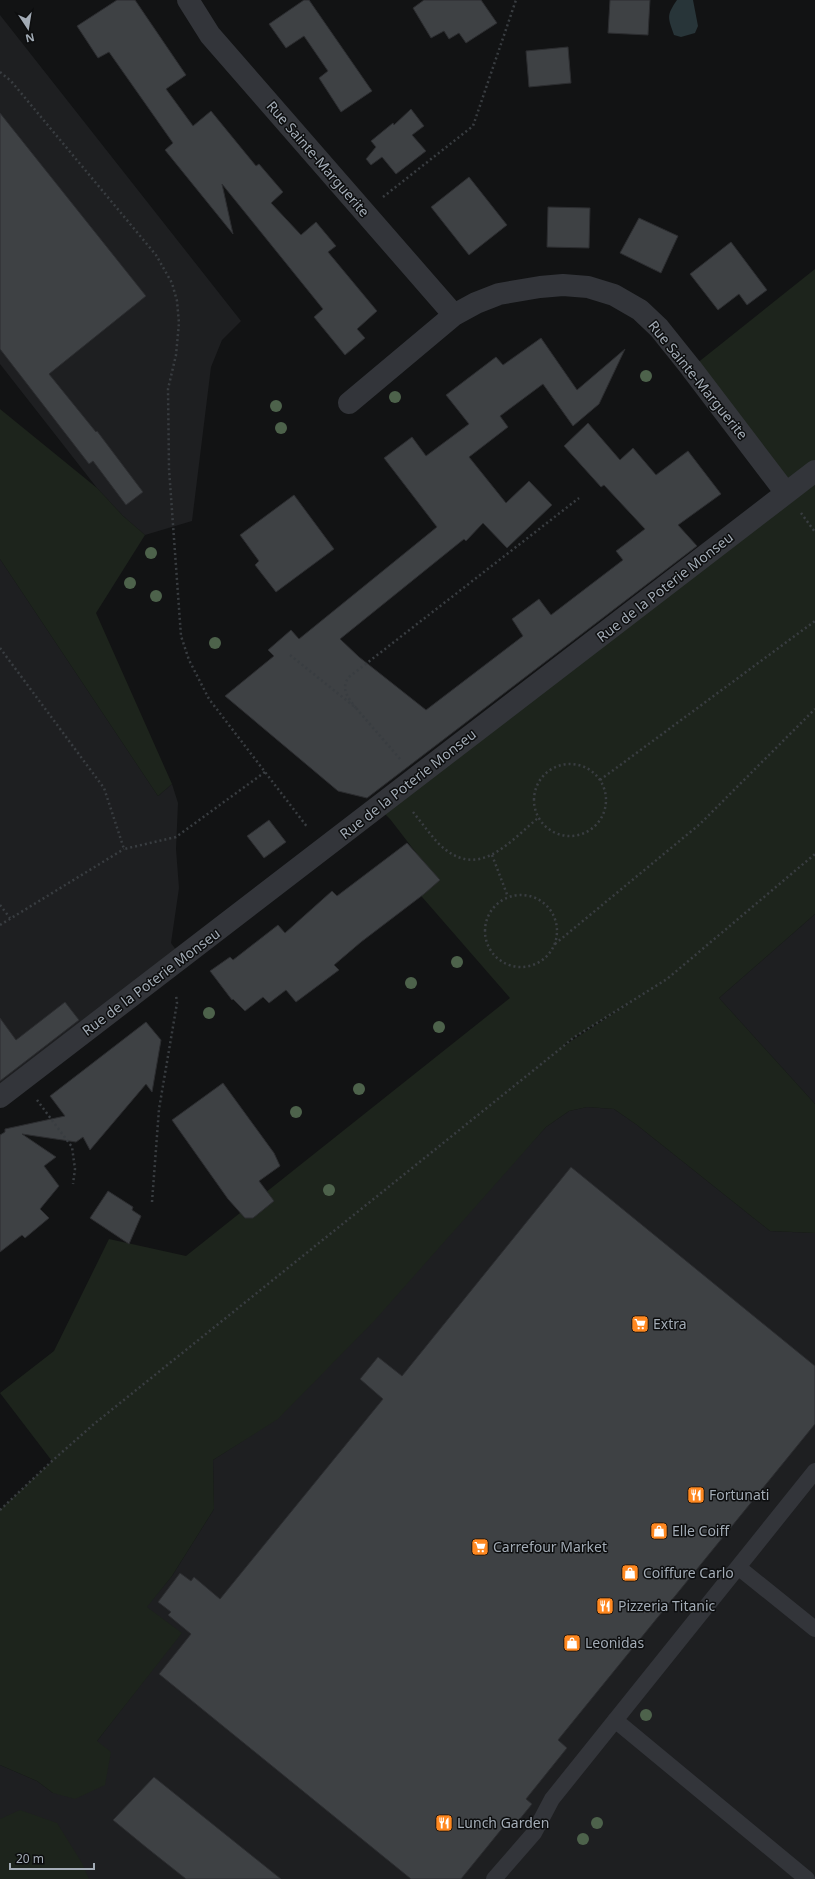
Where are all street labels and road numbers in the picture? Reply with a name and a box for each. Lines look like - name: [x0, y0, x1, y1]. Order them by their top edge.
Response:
- street label: Rue Sainte-Marguerite: [263, 97, 374, 221]
- street label: Rue Sainte-Marguerite: [644, 316, 752, 443]
- street label: Rue de la Poterie Monseu: [593, 527, 737, 646]
- street label: Rue de la Poterie Monseu: [336, 724, 480, 843]
- street label: Rue de la Poterie Monseu: [78, 923, 224, 1040]

